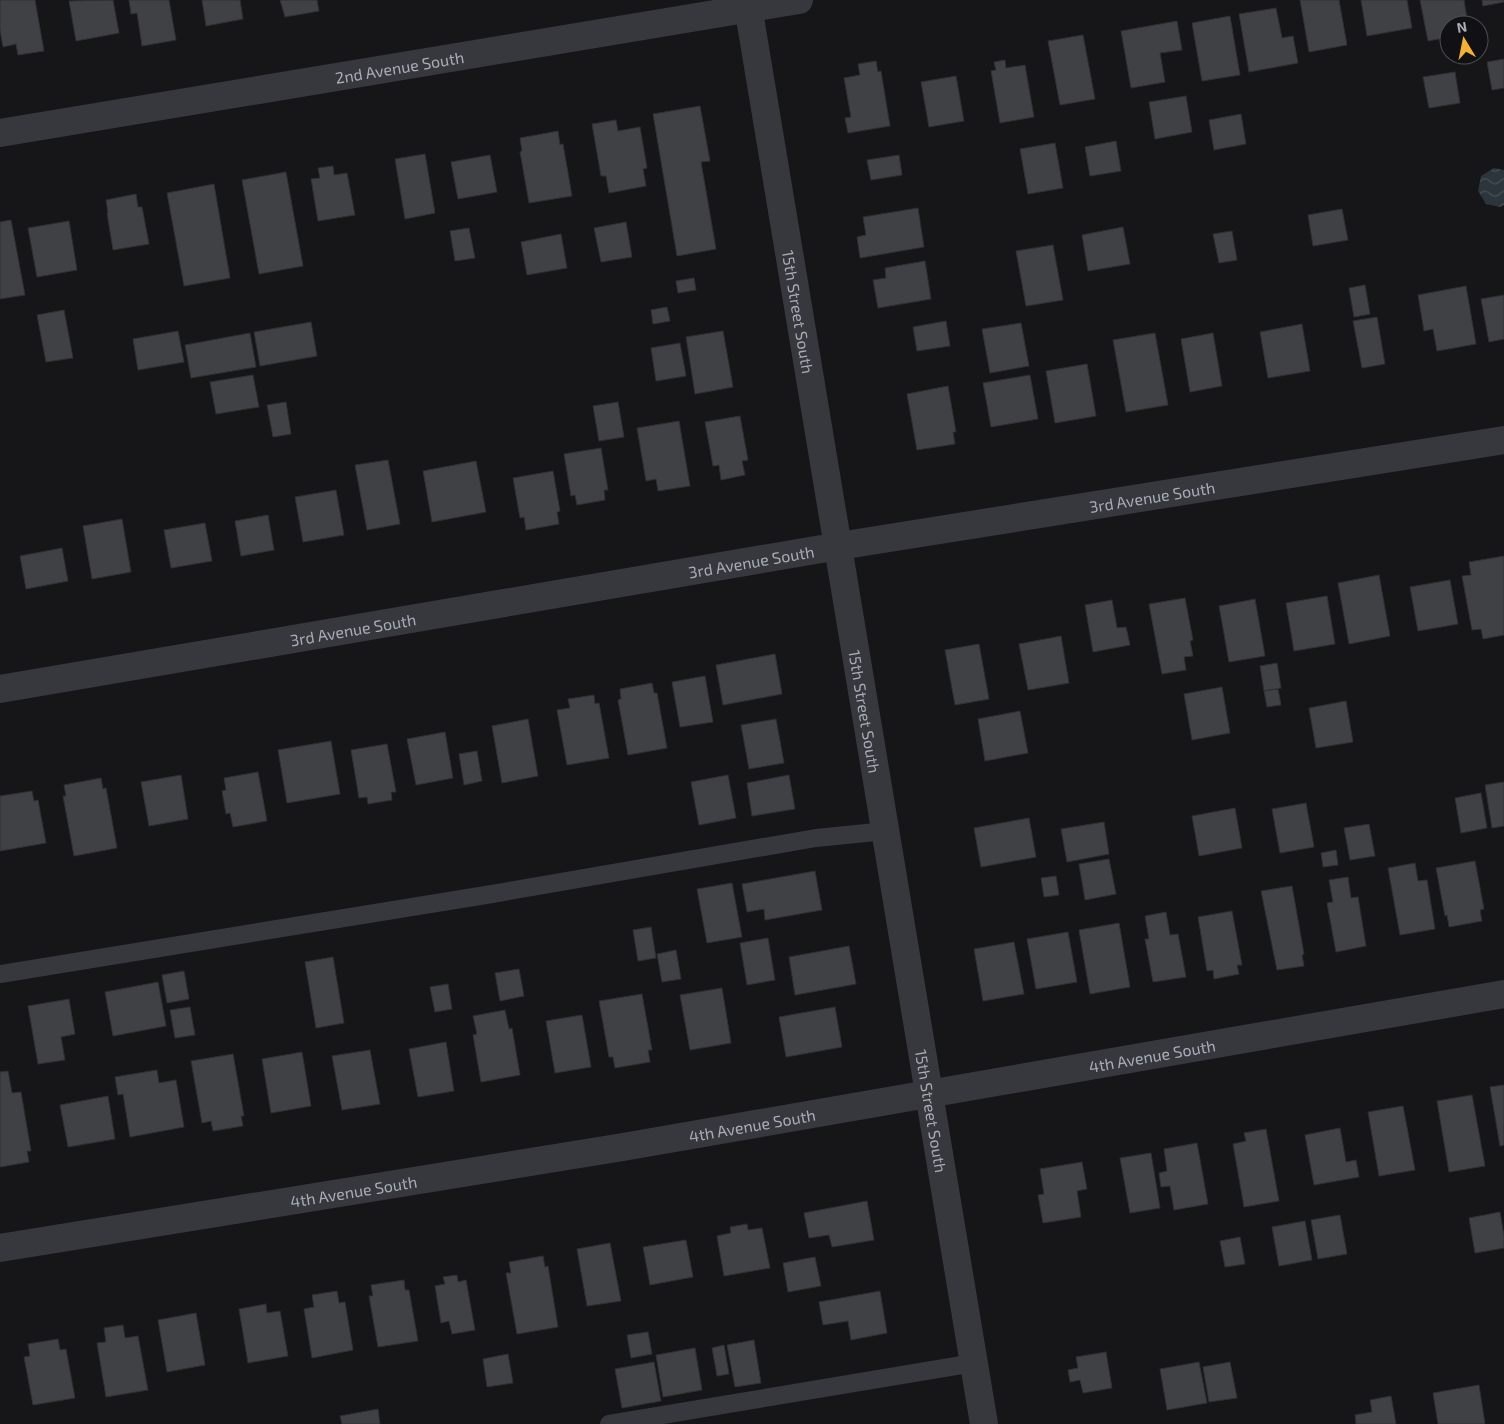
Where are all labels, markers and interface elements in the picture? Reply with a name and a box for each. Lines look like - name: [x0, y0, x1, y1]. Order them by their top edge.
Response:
- north arrow: [1439, 15, 1489, 65]
- text: N: [1455, 17, 1468, 36]
- street label: 2nd Avenue South: [334, 46, 465, 87]
- street label: 15th Street South: [779, 249, 818, 375]
- street label: 3rd Avenue South: [1088, 477, 1216, 516]
- street label: 3rd Avenue South: [687, 541, 816, 581]
- street label: 3rd Avenue South: [289, 609, 417, 649]
- street label: 15th Street South: [846, 648, 885, 774]
- street label: 4th Avenue South: [1087, 1035, 1217, 1075]
- street label: 15th Street South: [912, 1048, 951, 1174]
- street label: 4th Avenue South: [687, 1104, 817, 1145]
- street label: 4th Avenue South: [289, 1171, 418, 1210]

